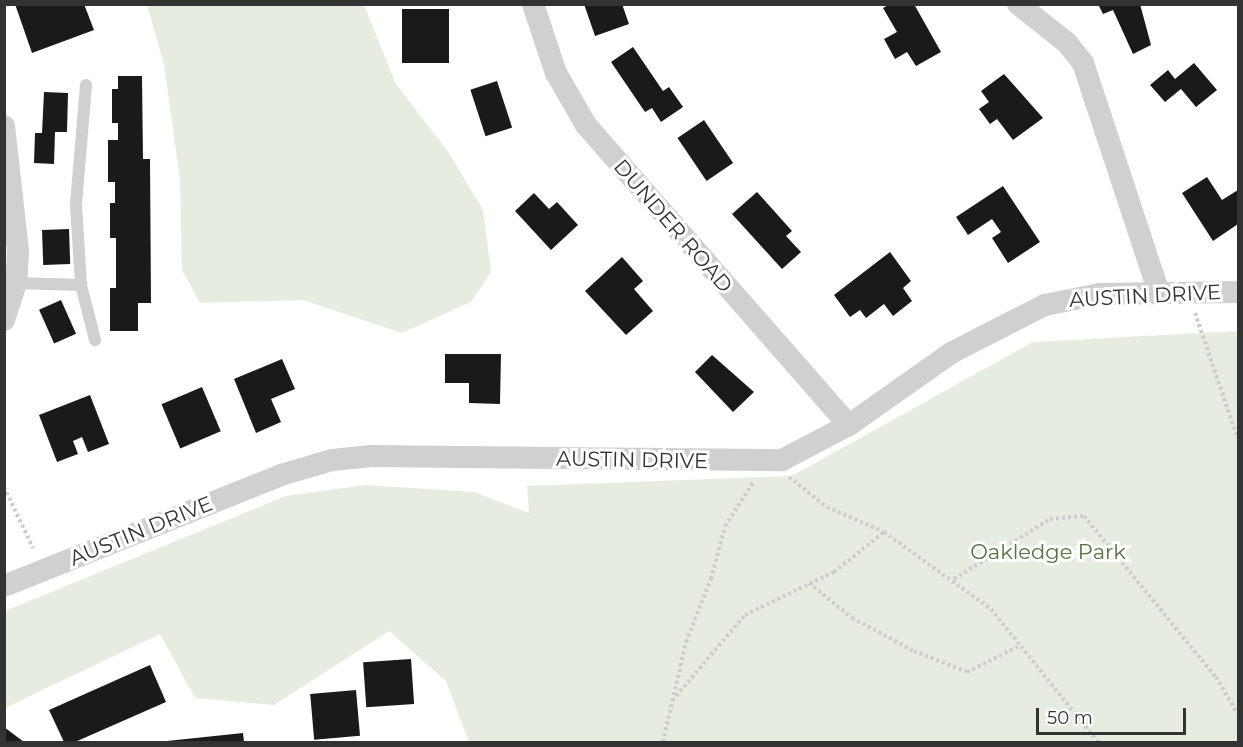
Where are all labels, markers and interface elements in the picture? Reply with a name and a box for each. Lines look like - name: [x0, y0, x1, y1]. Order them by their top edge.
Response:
- street label: DUNDER ROAD: [608, 154, 738, 298]
- street label: AUSTIN DRIVE: [1068, 279, 1222, 313]
- street label: AUSTIN DRIVE: [556, 446, 708, 474]
- street label: AUSTIN DRIVE: [66, 491, 216, 571]
- park label: Oakledge Park: [970, 539, 1126, 565]
- scale bar: [1039, 696, 1189, 734]
- text: 50 m: [1047, 707, 1093, 729]

